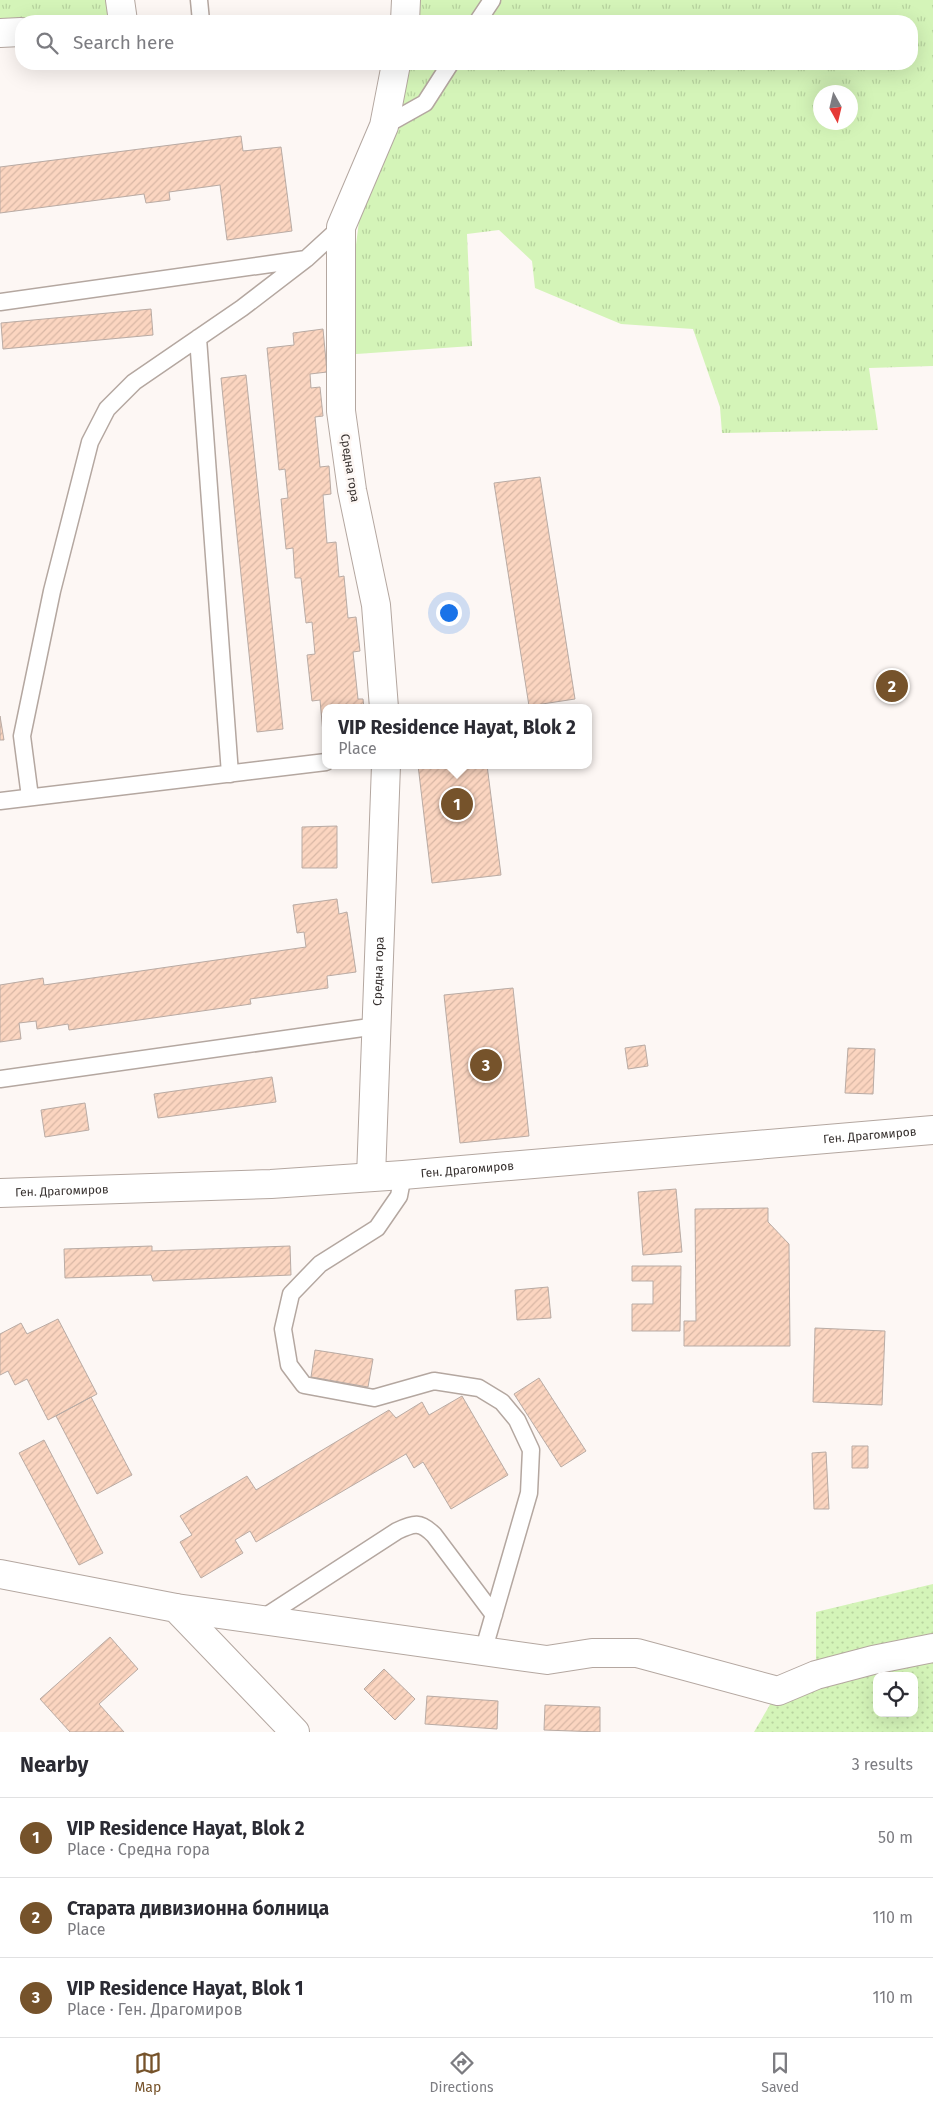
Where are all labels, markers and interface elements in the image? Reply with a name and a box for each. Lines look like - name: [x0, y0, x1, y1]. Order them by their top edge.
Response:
- search box: [15, 15, 918, 70]
- icon: search: [33, 29, 61, 57]
- text: Search here: [73, 31, 174, 54]
- north arrow: [813, 85, 858, 130]
- street label: Средна гора: [338, 433, 362, 503]
- your location: [436, 600, 462, 626]
- pin: 2: [876, 667, 908, 705]
- popup: [322, 704, 592, 769]
- text: VIP Residence Hayat, Blok 2: [338, 716, 576, 739]
- text: Place: [338, 739, 377, 758]
- pin: 1: [441, 785, 473, 823]
- street label: Средна гора: [370, 936, 387, 1006]
- pin: 3: [470, 1046, 502, 1084]
- street label: Ген. Драгомиров: [823, 1124, 917, 1146]
- street label: Ген. Драгомиров: [420, 1159, 515, 1180]
- street label: Ген. Драгомиров: [15, 1182, 109, 1199]
- map controls: [873, 1672, 918, 1717]
- button: locate: [873, 1672, 918, 1717]
- text: Nearby: [20, 1752, 88, 1778]
- text: 3 results: [852, 1755, 913, 1774]
- text: VIP Residence Hayat, Blok 2: [67, 1817, 305, 1840]
- text: 1: [32, 1828, 40, 1847]
- text: 50 m: [878, 1828, 913, 1847]
- text: Place · Средна гора: [67, 1840, 210, 1859]
- text: Старата дивизионна болница: [67, 1897, 329, 1920]
- text: 2: [32, 1908, 40, 1927]
- text: 110 m: [872, 1908, 913, 1927]
- text: Place: [67, 1920, 106, 1939]
- text: VIP Residence Hayat, Blok 1: [67, 1977, 304, 2000]
- text: 3: [32, 1988, 40, 2007]
- text: 110 m: [872, 1988, 913, 2007]
- text: Place · Ген. Драгомиров: [67, 2000, 242, 2019]
- tab: Map: [134, 2049, 162, 2096]
- tab: Directions: [429, 2049, 494, 2096]
- tab: Saved: [761, 2049, 799, 2096]

